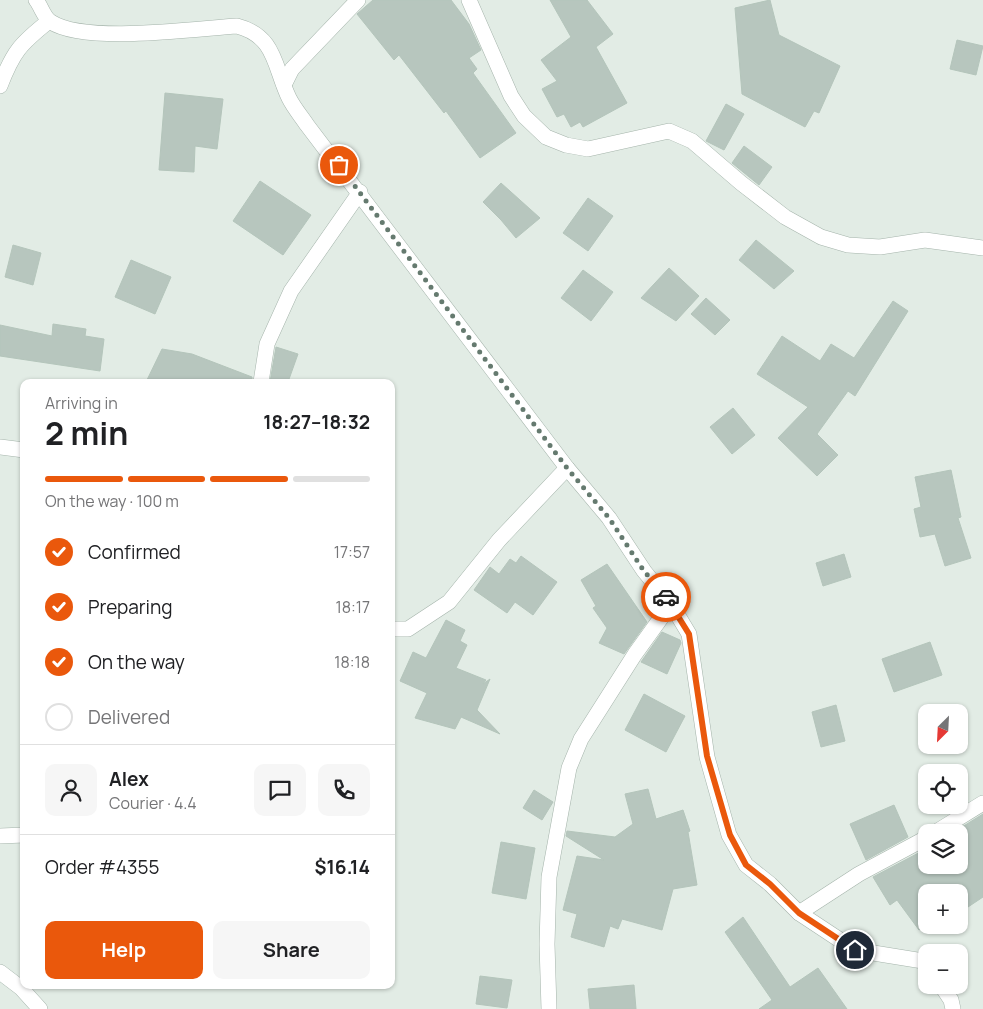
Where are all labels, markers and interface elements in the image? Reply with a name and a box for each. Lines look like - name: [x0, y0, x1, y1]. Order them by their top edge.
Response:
- pin: [318, 144, 360, 186]
- icon: bag: [325, 151, 353, 179]
- text: Arriving in: [45, 392, 118, 414]
- text: 18:27–18:32: [263, 409, 370, 435]
- text: 2 min: [45, 411, 128, 455]
- text: On the way · 100 m: [45, 490, 179, 512]
- icon: check: [45, 538, 73, 566]
- text: Confirmed: [88, 539, 181, 565]
- text: 17:57: [334, 541, 370, 563]
- courier: [641, 572, 691, 622]
- icon: car: [652, 583, 680, 611]
- icon: check: [45, 593, 73, 621]
- text: Preparing: [88, 594, 173, 620]
- text: 18:17: [335, 596, 370, 618]
- icon: check: [45, 648, 73, 676]
- text: On the way: [88, 649, 185, 675]
- text: 18:18: [334, 651, 370, 673]
- text: Delivered: [88, 704, 170, 730]
- north arrow: [918, 704, 968, 754]
- map controls: [918, 704, 968, 994]
- button: person: [45, 764, 97, 816]
- button: chat: [254, 764, 306, 816]
- button: phone: [318, 764, 370, 816]
- button: locate: [918, 764, 968, 814]
- text: Alex: [109, 766, 149, 792]
- text: Courier · 4.4: [109, 792, 197, 814]
- button: layers: [918, 824, 968, 874]
- text: Order #4355: [45, 854, 160, 880]
- text: $16.14: [315, 854, 370, 880]
- button: +: [918, 884, 968, 934]
- button: Help: [45, 921, 203, 979]
- button: Share: [213, 921, 370, 979]
- pin: [834, 929, 876, 971]
- icon: home: [841, 936, 869, 964]
- button: −: [918, 944, 968, 994]

